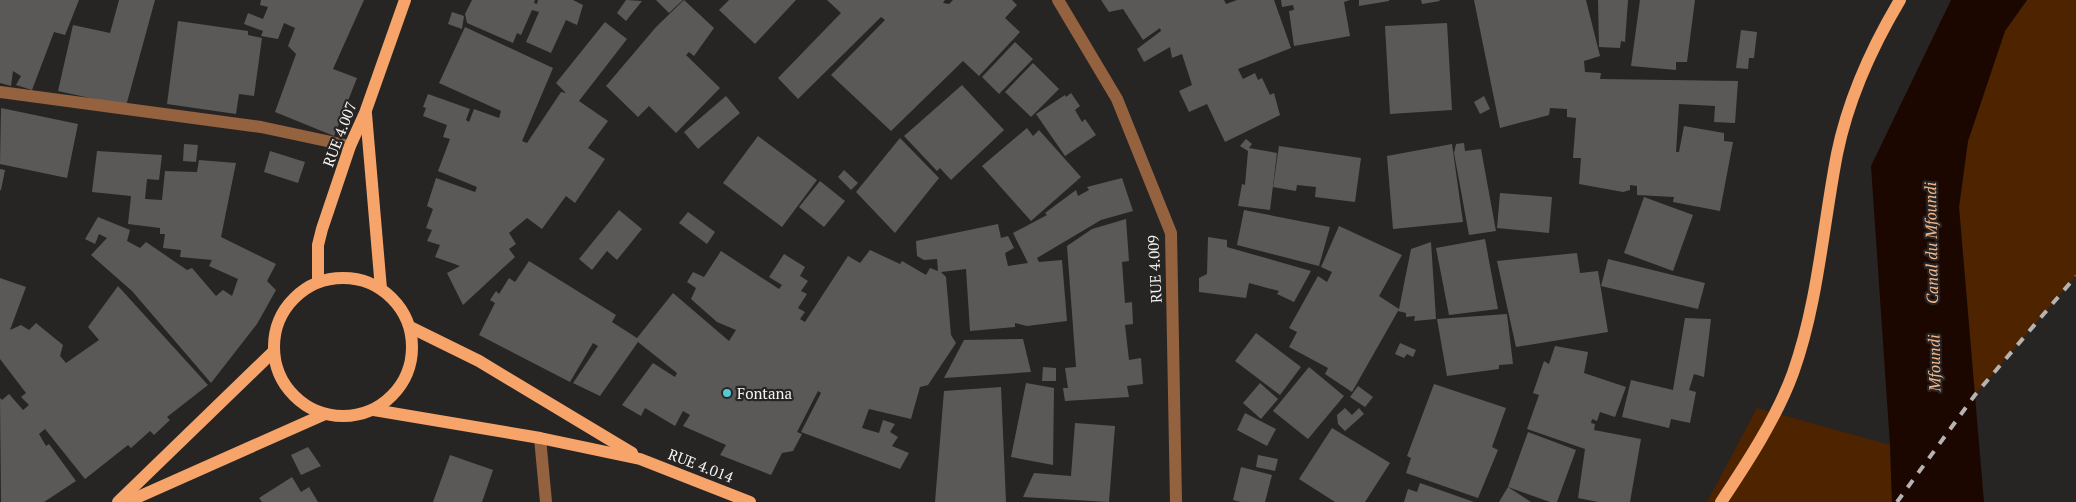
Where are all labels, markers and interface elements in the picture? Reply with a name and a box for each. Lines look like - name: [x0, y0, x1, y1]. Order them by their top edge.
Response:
- street label: RUE 4.007: [317, 99, 361, 169]
- water label: Canal du Mfoundi: [1919, 181, 1943, 304]
- street label: RUE 4.009: [1142, 234, 1166, 304]
- water label: Mfoundi: [1922, 334, 1946, 393]
- place label: Fontana: [737, 383, 792, 403]
- marker: Fontana: [721, 387, 733, 399]
- street label: RUE 4.014: [666, 443, 736, 487]

